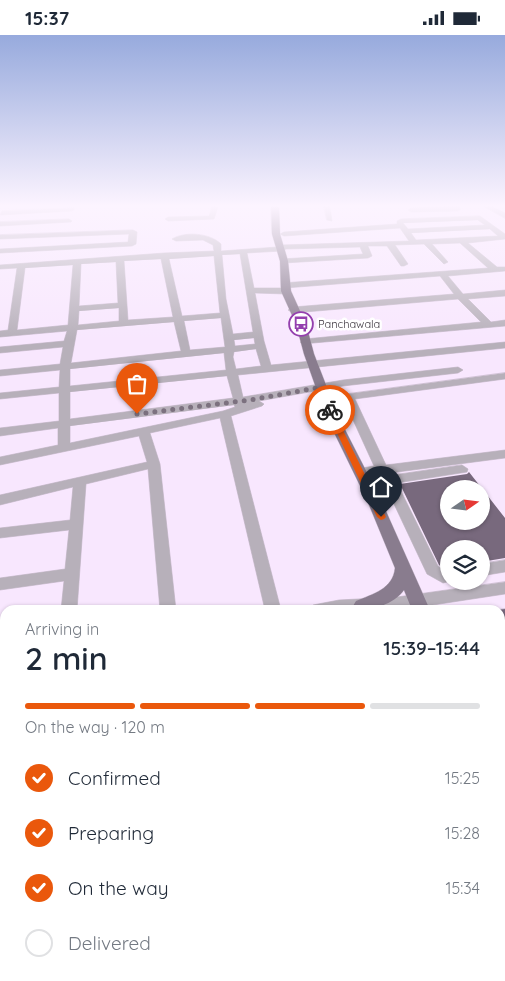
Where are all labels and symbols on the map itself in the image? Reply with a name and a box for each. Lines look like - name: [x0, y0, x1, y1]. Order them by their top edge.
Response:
- bus stop icon: Panchawala: [288, 311, 314, 337]
- place label: Panchawala: [318, 317, 380, 331]
- pin: [116, 363, 158, 414]
- courier: [305, 385, 355, 435]
- pin: [360, 466, 402, 517]
- north arrow: [440, 480, 490, 530]

